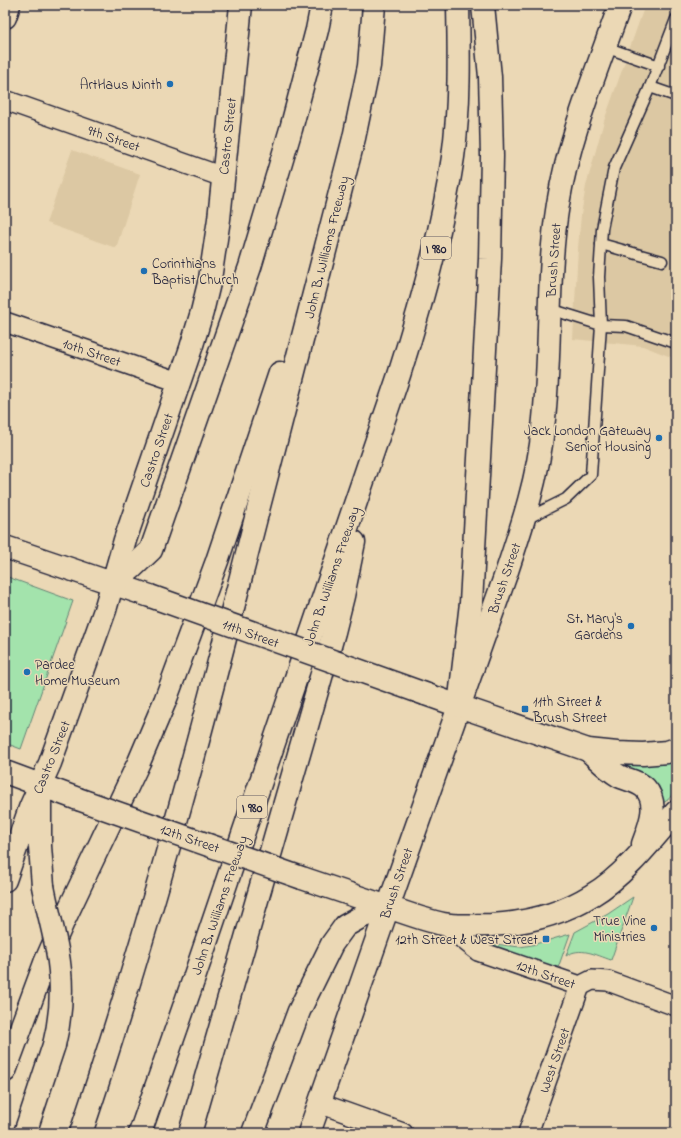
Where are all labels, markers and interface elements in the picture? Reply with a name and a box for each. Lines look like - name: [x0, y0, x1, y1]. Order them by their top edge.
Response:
- place label: ArtHaus Ninth: [80, 75, 162, 96]
- marker: ArtHaus Ninth: [165, 79, 175, 89]
- street label: Castro Street: [214, 96, 243, 176]
- street label: 9th Street: [84, 121, 143, 158]
- street label: John B. Williams Freeway: [300, 174, 356, 321]
- street label: Brush Street: [541, 222, 568, 299]
- road number: I 980: [421, 237, 451, 259]
- place label: Corinthians Baptist Church: [151, 254, 239, 291]
- marker: Corinthians Baptist Church: [139, 266, 149, 276]
- street label: 10th Street: [59, 334, 124, 373]
- street label: Castro Street: [135, 410, 180, 491]
- place label: Jack London Gateway Senior Housing: [524, 421, 651, 459]
- marker: Jack London Gateway Senior Housing: [654, 433, 664, 443]
- street label: John B. Williams Freeway: [299, 504, 367, 649]
- street label: Brush Street: [483, 540, 528, 618]
- place label: St. Mary's Gardens: [566, 609, 623, 646]
- street label: 11th Street: [219, 614, 282, 654]
- marker: St. Mary's Gardens: [626, 621, 636, 631]
- place label: Pardee Home Museum: [35, 655, 120, 692]
- marker: Pardee Home Museum: [22, 667, 32, 677]
- place label: 11th Street & Brush Street: [532, 692, 608, 729]
- marker: 11th Street & Brush Street: [520, 704, 530, 714]
- street label: Castro Street: [28, 717, 77, 797]
- road number: I 980: [237, 796, 267, 818]
- street label: 12th Street: [157, 819, 222, 859]
- street label: John B. Williams Freeway: [187, 833, 255, 978]
- street label: Brush Street: [375, 845, 420, 923]
- place label: True Vine Ministries: [593, 911, 647, 948]
- marker: True Vine Ministries: [649, 923, 659, 933]
- place label: 12th Street & West Street: [395, 930, 538, 951]
- marker: 12th Street & West Street: [541, 934, 551, 944]
- street label: 12th Street: [513, 955, 578, 995]
- street label: West Street: [534, 1025, 576, 1096]

